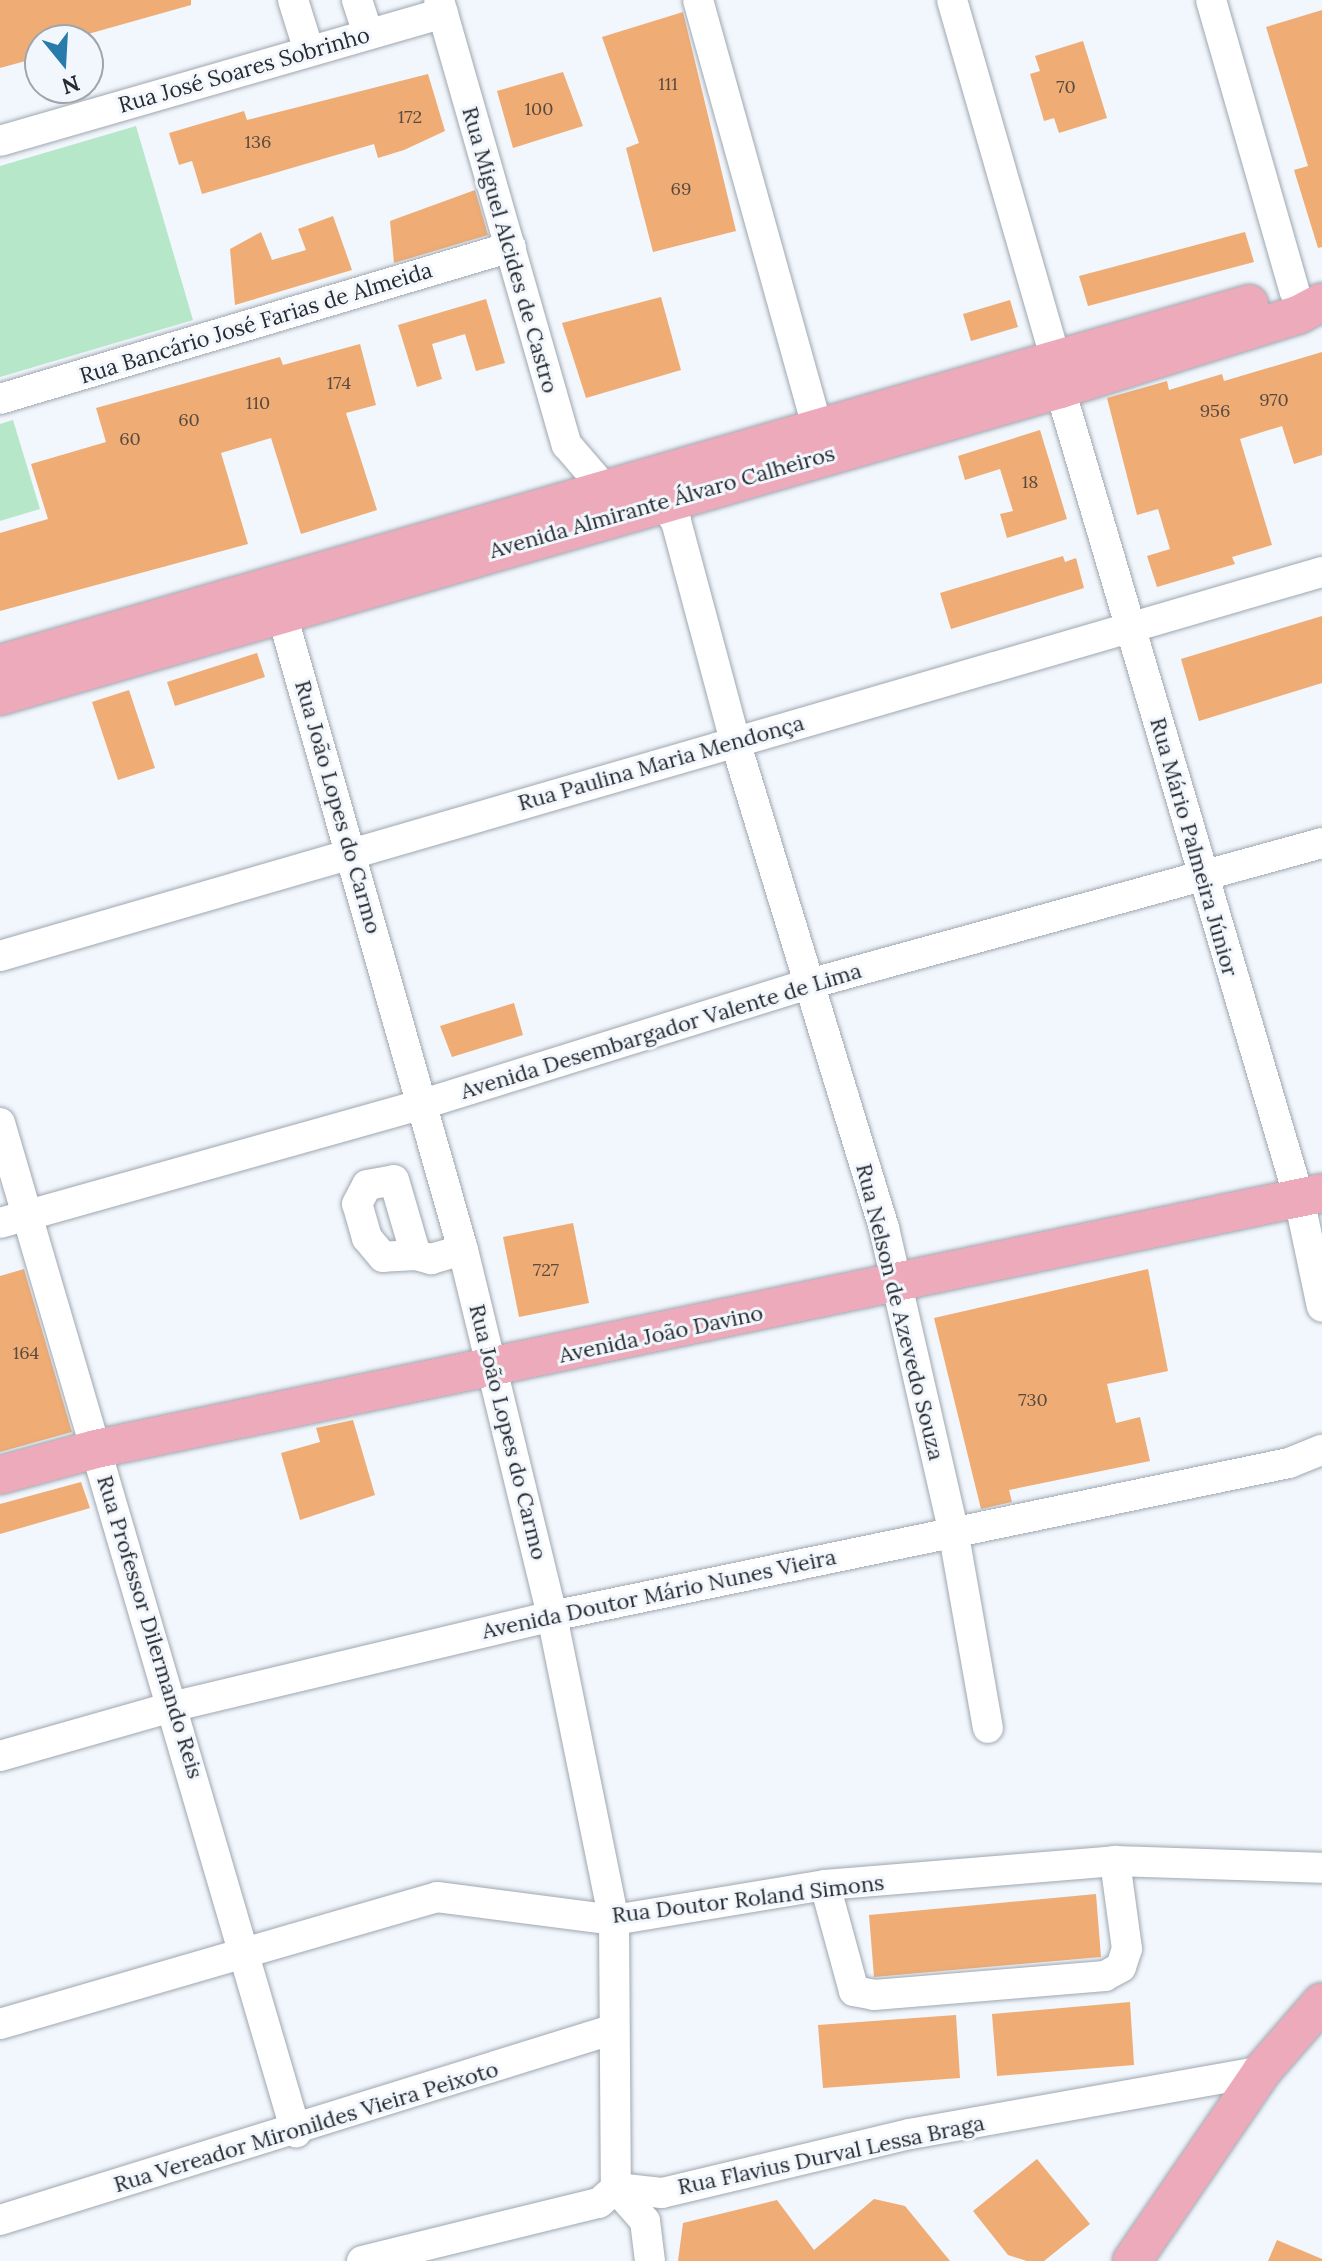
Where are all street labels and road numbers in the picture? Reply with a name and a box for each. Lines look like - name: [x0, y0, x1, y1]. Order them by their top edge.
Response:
- street label: Rua José Soares Sobrinho: [115, 21, 373, 119]
- street label: Rua Miguel Alcides de Castro: [456, 104, 564, 396]
- street label: Rua Bancário José Farias de Almeida: [77, 257, 435, 389]
- street label: Avenida Almirante Álvaro Calheiros: [486, 440, 838, 564]
- street label: Rua João Lopes do Carmo: [289, 677, 387, 937]
- street label: Rua Paulina Maria Mendonça: [515, 709, 807, 817]
- street label: Rua Mário Palmeira Júnior: [1144, 715, 1244, 979]
- street label: Avenida Desembargador Valente de Lima: [457, 957, 865, 1105]
- street label: Rua Nelson de Azevedo Souza: [850, 1161, 950, 1463]
- street label: Avenida João Davino: [557, 1299, 765, 1369]
- street label: Rua João Lopes do Carmo: [463, 1302, 553, 1562]
- street label: Rua Professor Dilermando Reis: [91, 1472, 209, 1782]
- street label: Avenida Doutor Mário Nunes Vieira: [480, 1544, 838, 1644]
- street label: Rua Doutor Roland Simons: [610, 1869, 886, 1929]
- street label: Rua Vereador Mironildes Vieira Peixoto: [111, 2056, 501, 2198]
- street label: Rua Flavius Durval Lessa Braga: [675, 2110, 987, 2200]

